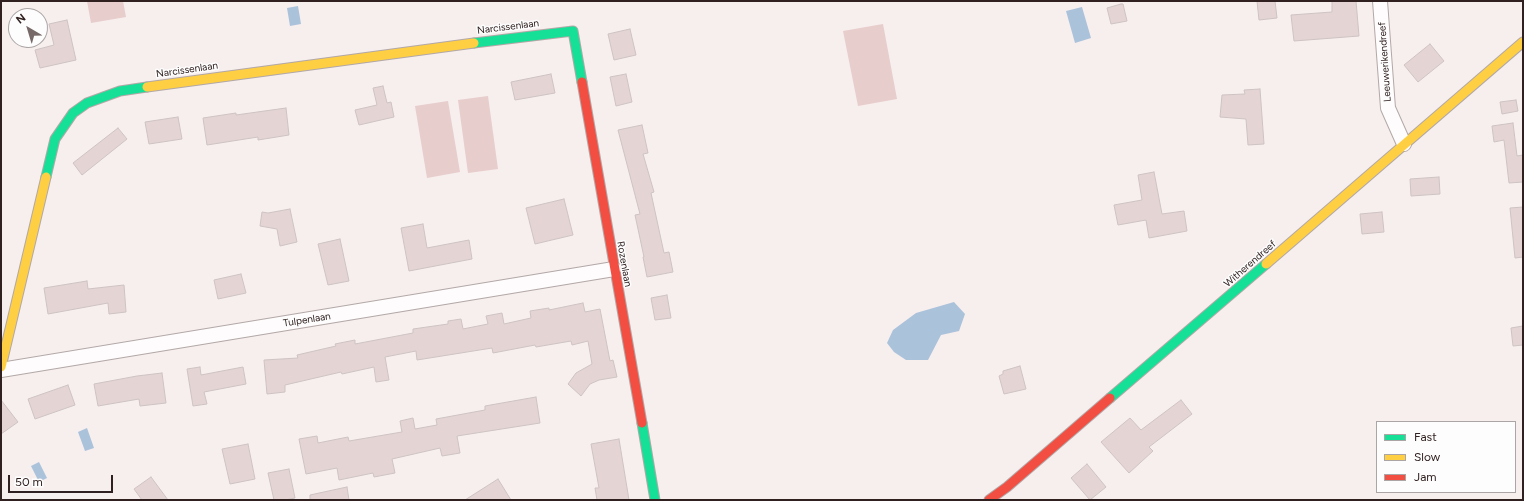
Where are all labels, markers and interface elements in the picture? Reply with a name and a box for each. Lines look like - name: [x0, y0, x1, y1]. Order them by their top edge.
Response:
- north arrow: [8, 8, 48, 48]
- text: N: [14, 11, 28, 27]
- street label: Narcissenlaan: [476, 17, 540, 37]
- street label: Leeuwerikendreef: [1376, 22, 1394, 102]
- street label: Narcissenlaan: [155, 60, 219, 80]
- street label: Witherendreef: [1222, 238, 1278, 290]
- street label: Rozenlaan: [614, 240, 634, 288]
- street label: Tulpenlaan: [282, 310, 332, 330]
- legend: [1376, 421, 1516, 493]
- text: Fast: [1414, 430, 1437, 444]
- text: Slow: [1414, 450, 1440, 464]
- scale bar: [10, 467, 115, 493]
- text: Jam: [1414, 470, 1437, 484]
- text: 50 m: [15, 475, 43, 489]

